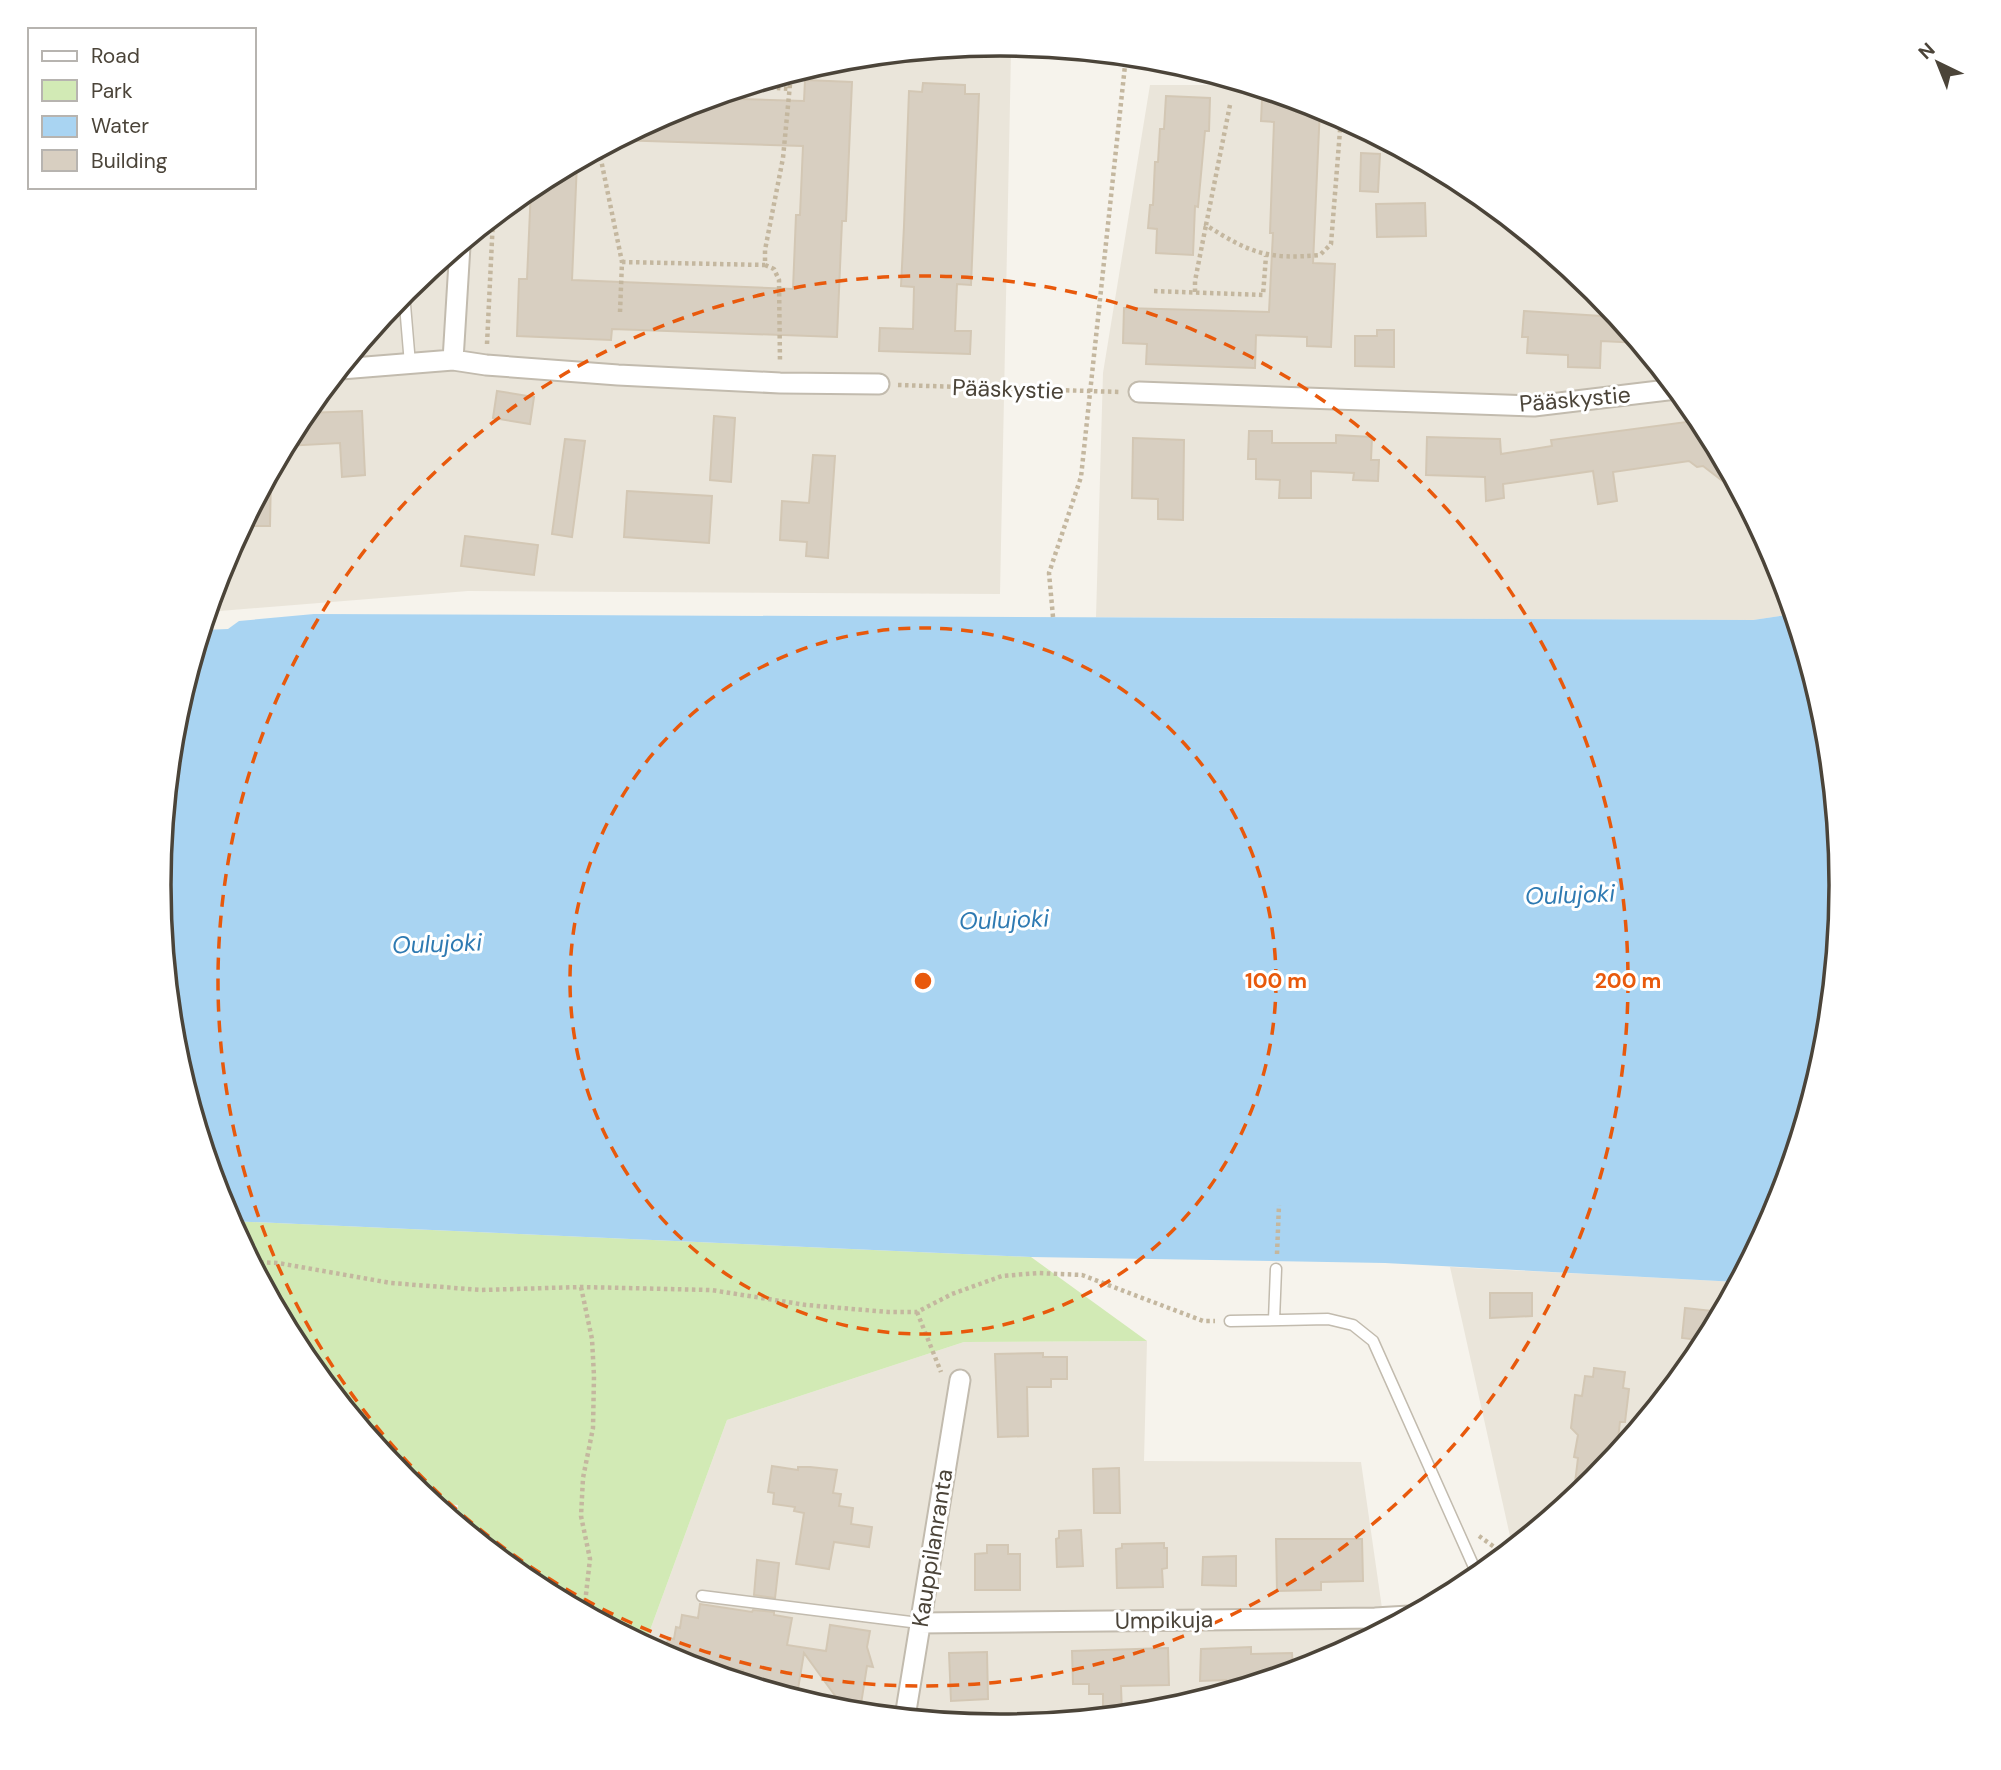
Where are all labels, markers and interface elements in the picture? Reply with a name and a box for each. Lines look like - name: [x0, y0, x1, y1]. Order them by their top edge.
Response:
- legend: [28, 28, 256, 189]
- north arrow: [1903, 28, 1973, 98]
- text: N: [1913, 37, 1940, 65]
- text: Road: [91, 42, 140, 70]
- text: Park: [91, 77, 133, 105]
- text: Water: [91, 112, 149, 140]
- text: Building: [91, 147, 168, 175]
- street label: Pääskystie: [952, 372, 1064, 406]
- street label: Pääskystie: [1518, 379, 1632, 419]
- water label: Oulujoki: [1524, 877, 1617, 912]
- water label: Oulujoki: [958, 902, 1051, 937]
- water label: Oulujoki: [391, 926, 484, 961]
- text: 100 m: [1245, 967, 1307, 995]
- text: 200 m: [1595, 967, 1661, 995]
- centre of rings: [911, 969, 935, 993]
- street label: Kauppilanranta: [905, 1467, 959, 1629]
- street label: Umpikuja: [1115, 1604, 1213, 1636]

